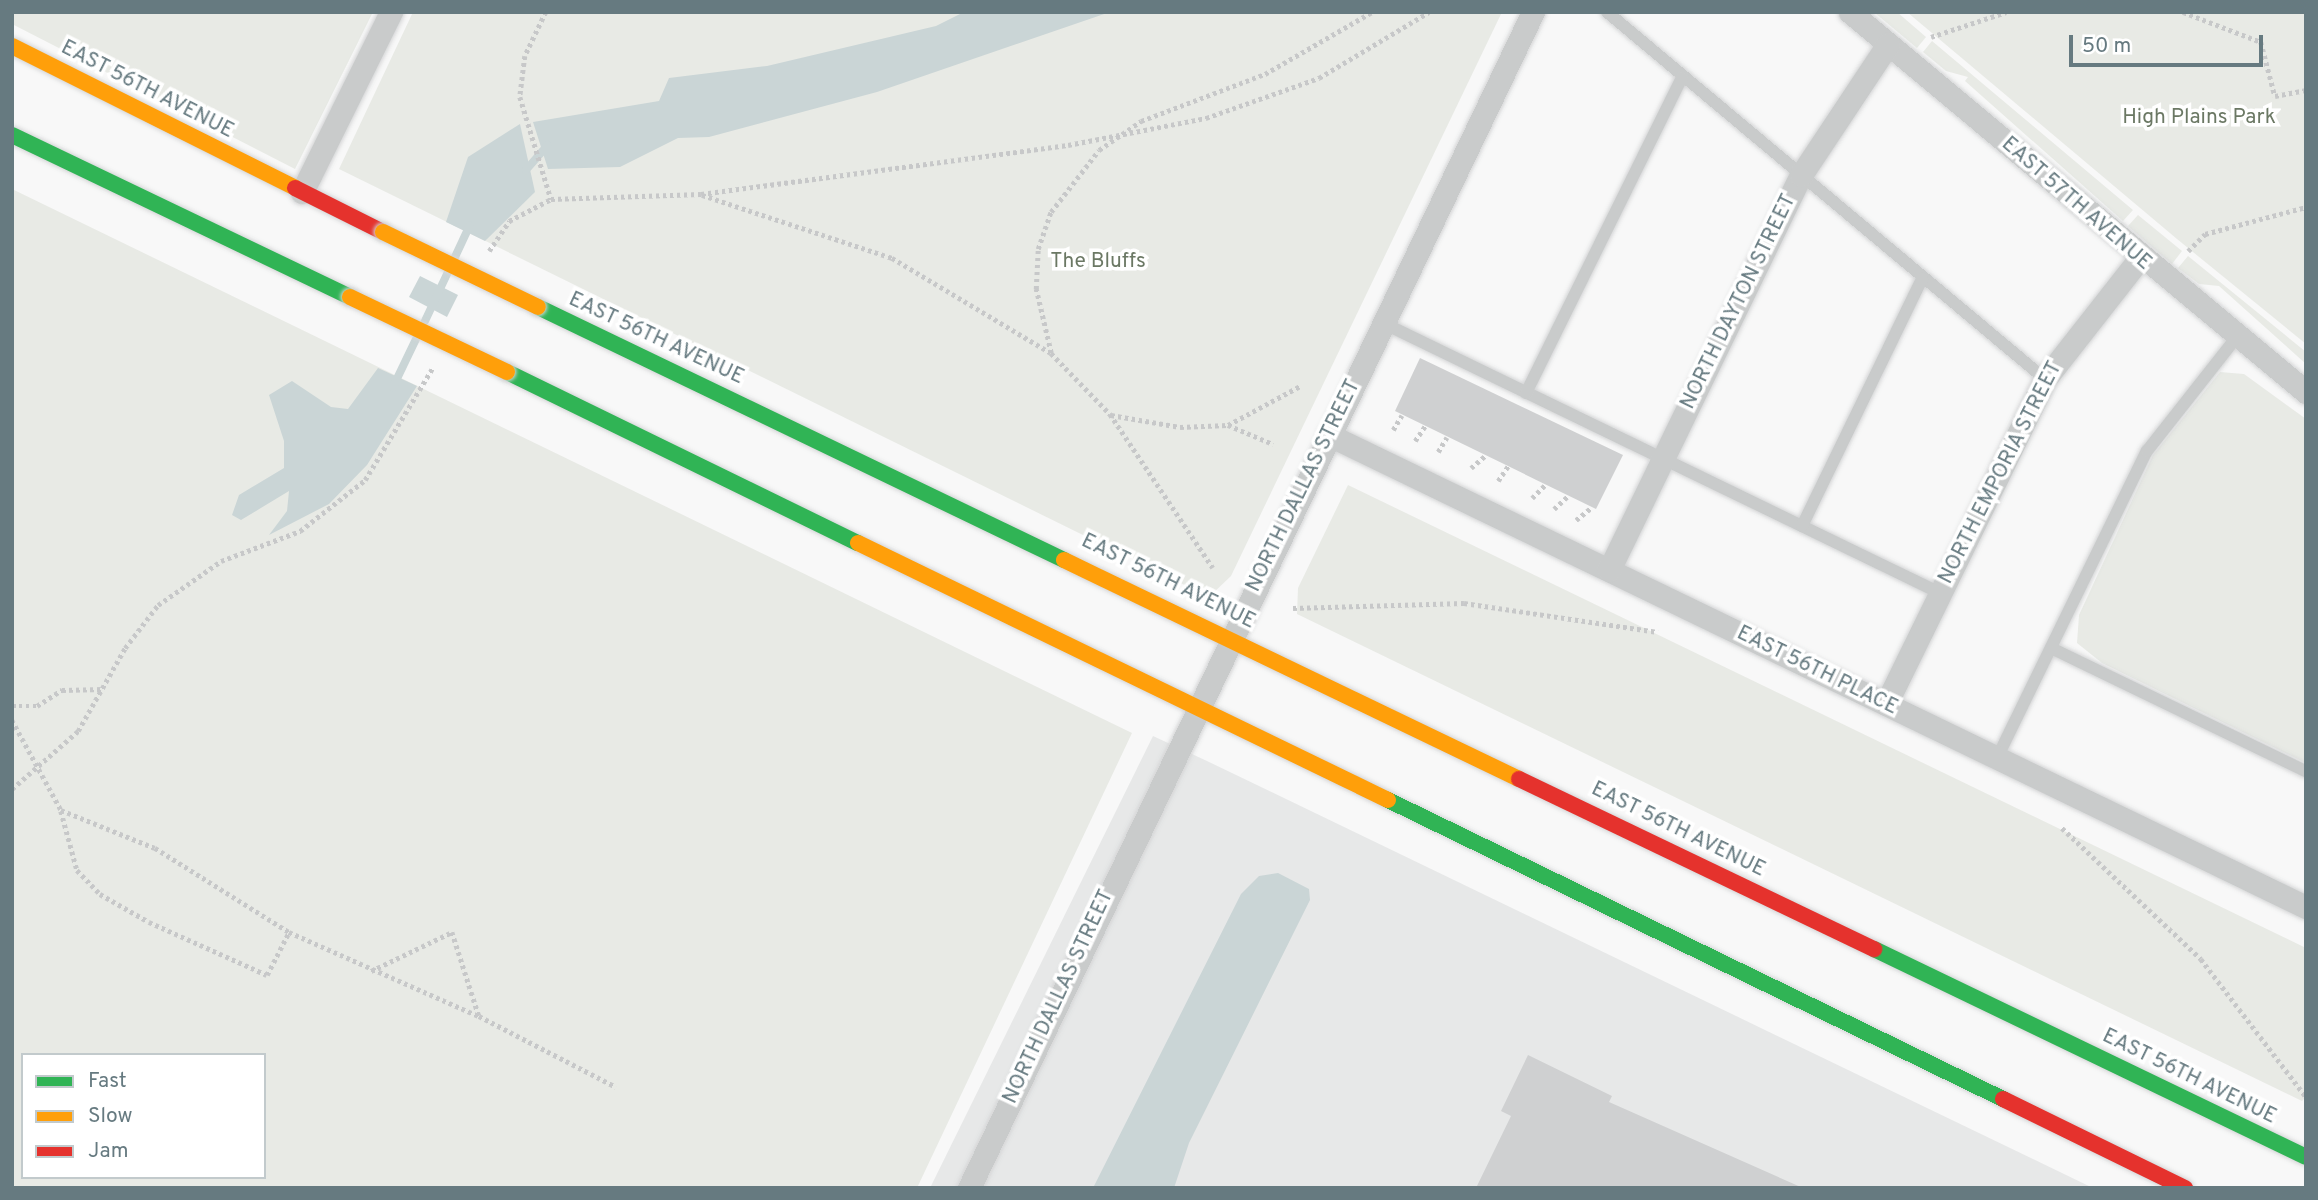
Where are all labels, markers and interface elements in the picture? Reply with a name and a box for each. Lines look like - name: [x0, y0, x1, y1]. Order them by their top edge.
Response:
- scale bar: [2073, 21, 2267, 65]
- text: 50 m: [2082, 33, 2131, 60]
- street label: EAST 56TH AVENUE: [56, 35, 238, 145]
- park label: High Plains Park: [2122, 105, 2276, 131]
- street label: EAST 57TH AVENUE: [1995, 131, 2157, 277]
- street label: NORTH DAYTON STREET: [1676, 190, 1802, 414]
- park label: The Bluffs: [1050, 249, 1146, 275]
- street label: EAST 56TH AVENUE: [564, 287, 748, 391]
- street label: NORTH EMPORIA STREET: [1934, 357, 2068, 589]
- street label: NORTH DALLAS STREET: [1242, 376, 1366, 596]
- street label: EAST 56TH AVENUE: [1076, 529, 1260, 635]
- street label: EAST 56TH PLACE: [1732, 621, 1902, 721]
- street label: EAST 56TH AVENUE: [1586, 777, 1770, 883]
- street label: NORTH DALLAS STREET: [998, 886, 1120, 1108]
- street label: EAST 56TH AVENUE: [2097, 1024, 2281, 1130]
- legend: [21, 1053, 266, 1179]
- text: Fast: [88, 1068, 127, 1095]
- text: Slow: [88, 1103, 133, 1130]
- text: Jam: [88, 1138, 129, 1165]

